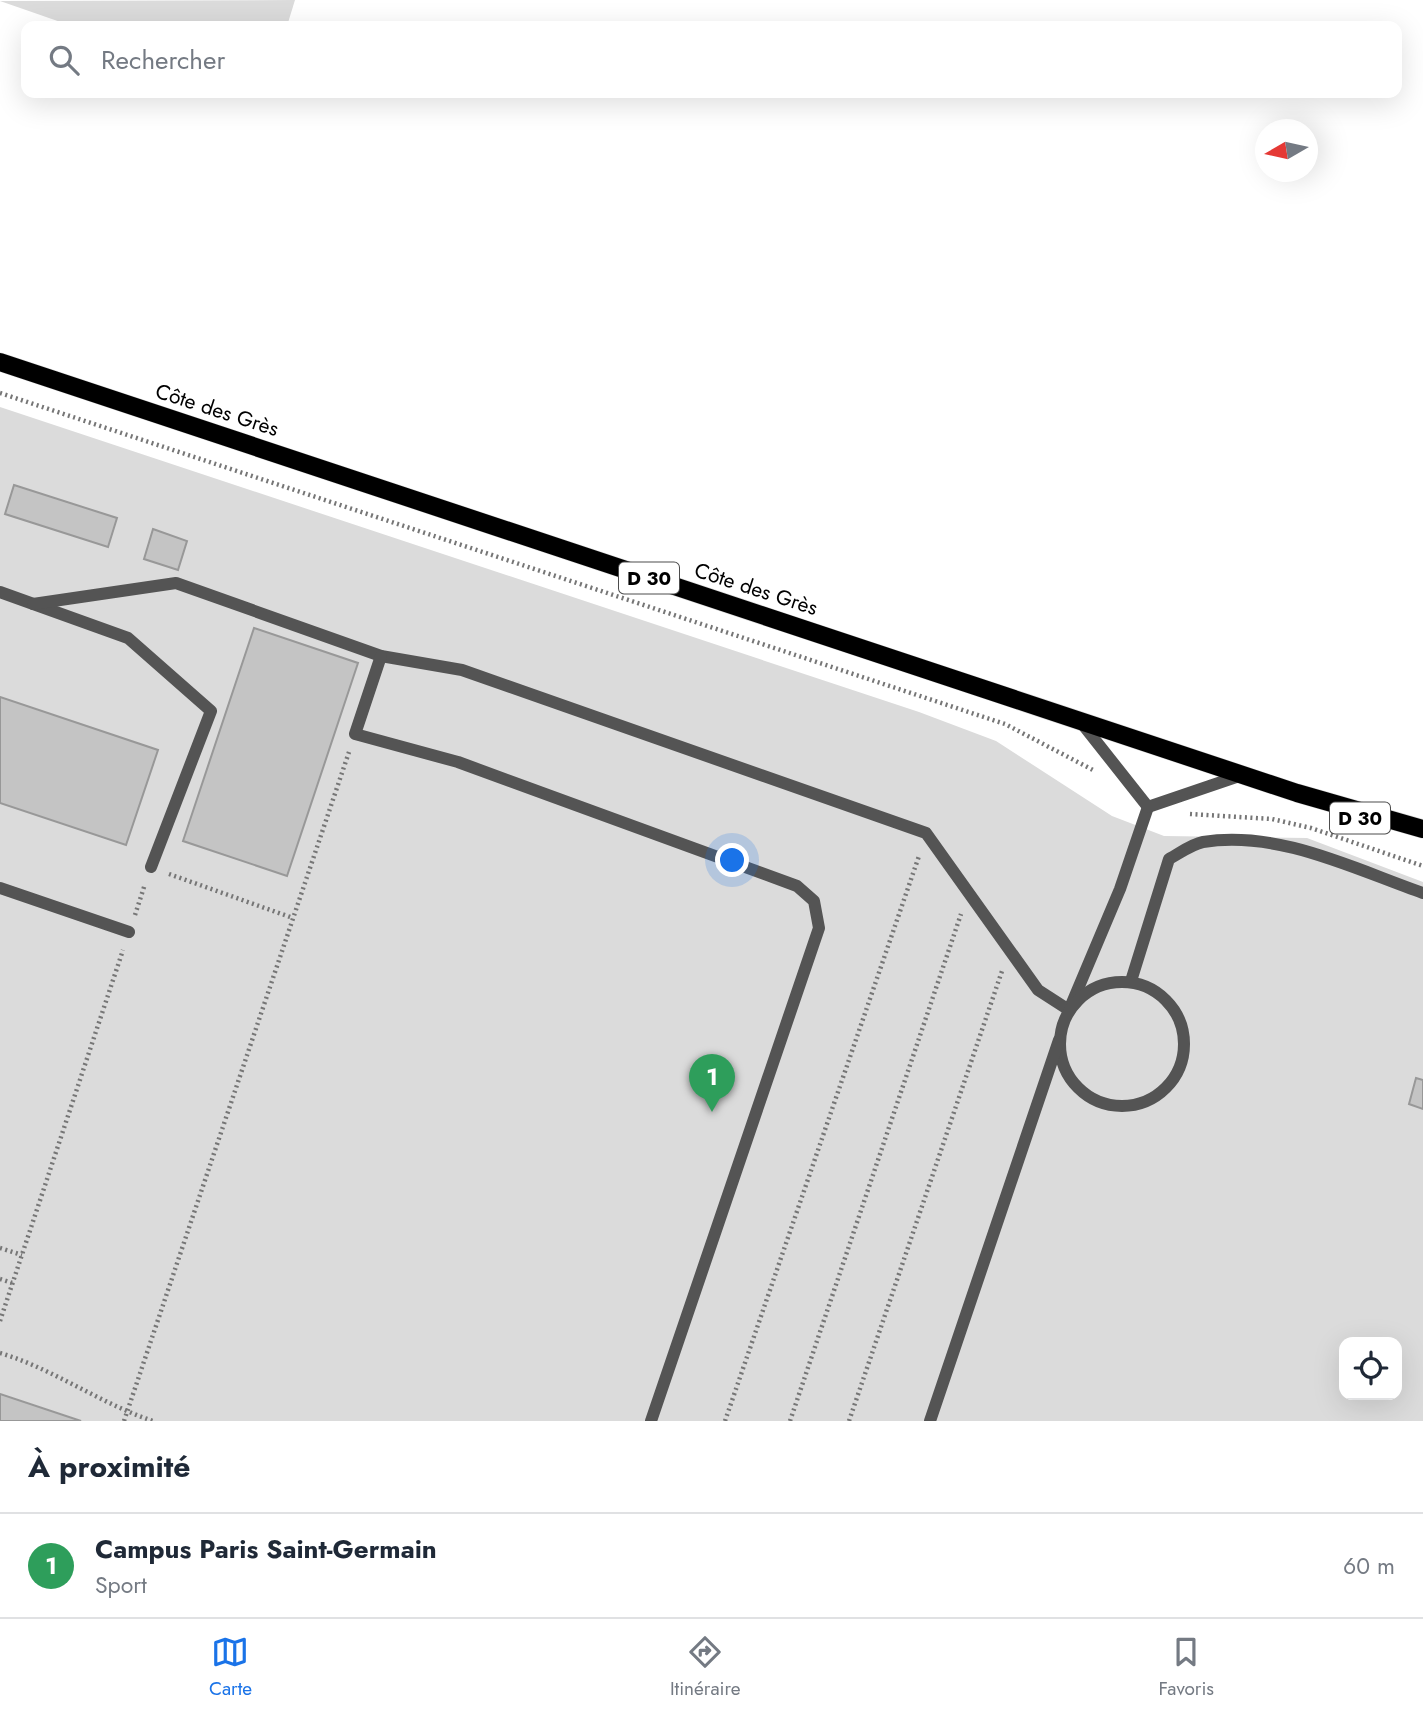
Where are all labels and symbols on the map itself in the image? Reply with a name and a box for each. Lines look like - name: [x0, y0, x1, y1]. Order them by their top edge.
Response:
- north arrow: [1255, 119, 1318, 182]
- street label: Côte des Grès: [151, 376, 283, 444]
- street label: Côte des Grès: [690, 555, 822, 623]
- road number: D 30: [619, 562, 679, 594]
- road number: D 30: [1330, 803, 1390, 834]
- your location: [715, 843, 749, 877]
- pin: 1: [689, 1054, 735, 1112]

